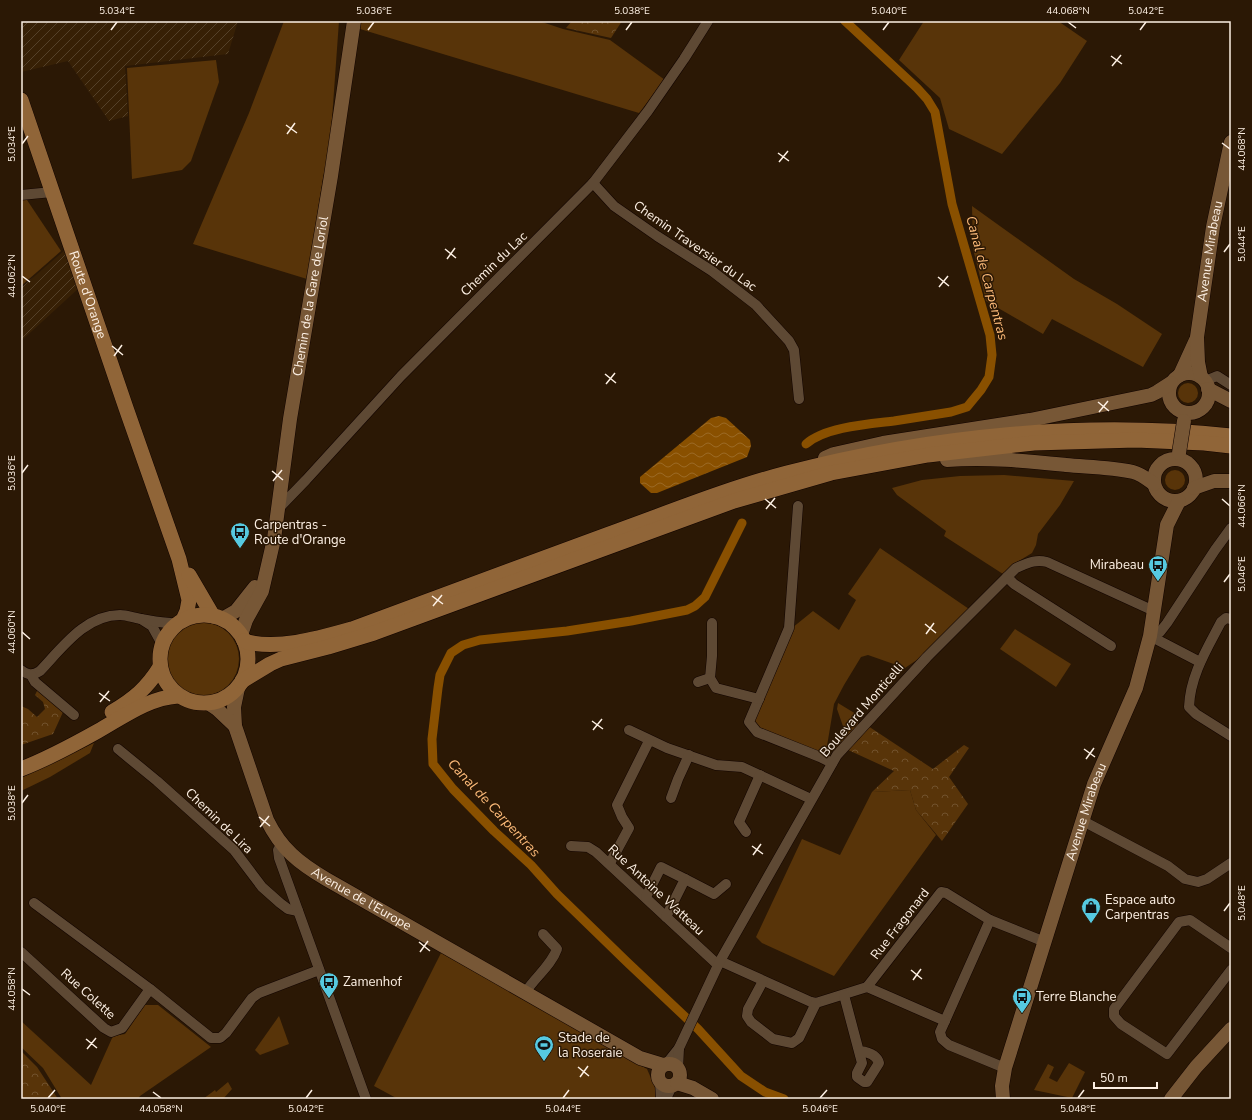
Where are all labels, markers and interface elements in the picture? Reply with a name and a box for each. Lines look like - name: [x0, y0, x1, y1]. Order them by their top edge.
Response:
- text: 5.034°E: [99, 4, 135, 18]
- text: 5.036°E: [356, 4, 392, 18]
- text: 5.038°E: [614, 4, 650, 18]
- text: 5.040°E: [871, 4, 907, 18]
- text: 44.068°N: [1046, 4, 1090, 18]
- text: 5.042°E: [1128, 4, 1164, 18]
- text: 5.034°E: [5, 126, 19, 162]
- text: 44.068°N: [1235, 127, 1249, 171]
- street label: Chemin Traversier du Lac: [630, 197, 760, 295]
- street label: Avenue Mirabeau: [1193, 199, 1227, 303]
- water label: Canal de Carpentras: [961, 214, 1013, 343]
- street label: Chemin de la Gare de Loriol: [288, 215, 333, 377]
- text: 5.044°E: [1235, 226, 1249, 262]
- street label: Chemin du Lac: [457, 228, 531, 300]
- street label: Route d'Orange: [64, 249, 111, 341]
- text: 44.062°N: [5, 254, 19, 298]
- text: 5.036°E: [5, 455, 19, 491]
- text: 44.066°N: [1235, 484, 1249, 528]
- place label: Carpentras - Route d'Orange: [254, 516, 346, 549]
- bus stop icon: Carpentras - Route d'Orange: [229, 521, 251, 549]
- bus stop icon: Mirabeau: [1147, 554, 1169, 582]
- place label: Mirabeau: [1090, 556, 1144, 574]
- text: 5.046°E: [1235, 556, 1249, 592]
- text: 44.060°N: [5, 610, 19, 654]
- street label: Boulevard Monticelli: [816, 659, 908, 761]
- water label: Canal de Carpentras: [443, 755, 545, 862]
- street label: Avenue Mirabeau: [1062, 760, 1111, 863]
- street label: Chemin de Lira: [181, 784, 257, 858]
- text: 5.038°E: [5, 785, 19, 821]
- street label: Rue Antoine Watteau: [604, 840, 708, 940]
- street label: Avenue de l'Europe: [307, 863, 415, 935]
- street label: Rue Fragonard: [866, 885, 934, 963]
- text: 5.048°E: [1235, 885, 1249, 921]
- place label: Espace auto Carpentras: [1105, 891, 1175, 924]
- shop icon: Espace auto Carpentras: [1080, 896, 1102, 924]
- street label: Rue Colette: [57, 964, 119, 1024]
- text: 44.058°N: [5, 967, 19, 1011]
- bus stop icon: Zamenhof: [318, 971, 340, 999]
- place label: Zamenhof: [343, 973, 402, 991]
- bus stop icon: Terre Blanche: [1011, 986, 1033, 1014]
- place label: Terre Blanche: [1036, 988, 1117, 1006]
- place label: Stade de la Roseraie: [558, 1029, 623, 1062]
- sports icon: Stade de la Roseraie: [533, 1034, 555, 1062]
- scale bar: [1094, 1064, 1157, 1090]
- text: 50 m: [1100, 1070, 1128, 1086]
- text: 5.040°E: [30, 1102, 66, 1116]
- text: 44.058°N: [139, 1102, 183, 1116]
- text: 5.042°E: [288, 1102, 324, 1116]
- text: 5.044°E: [545, 1102, 581, 1116]
- text: 5.046°E: [802, 1102, 838, 1116]
- text: 5.048°E: [1060, 1102, 1096, 1116]

